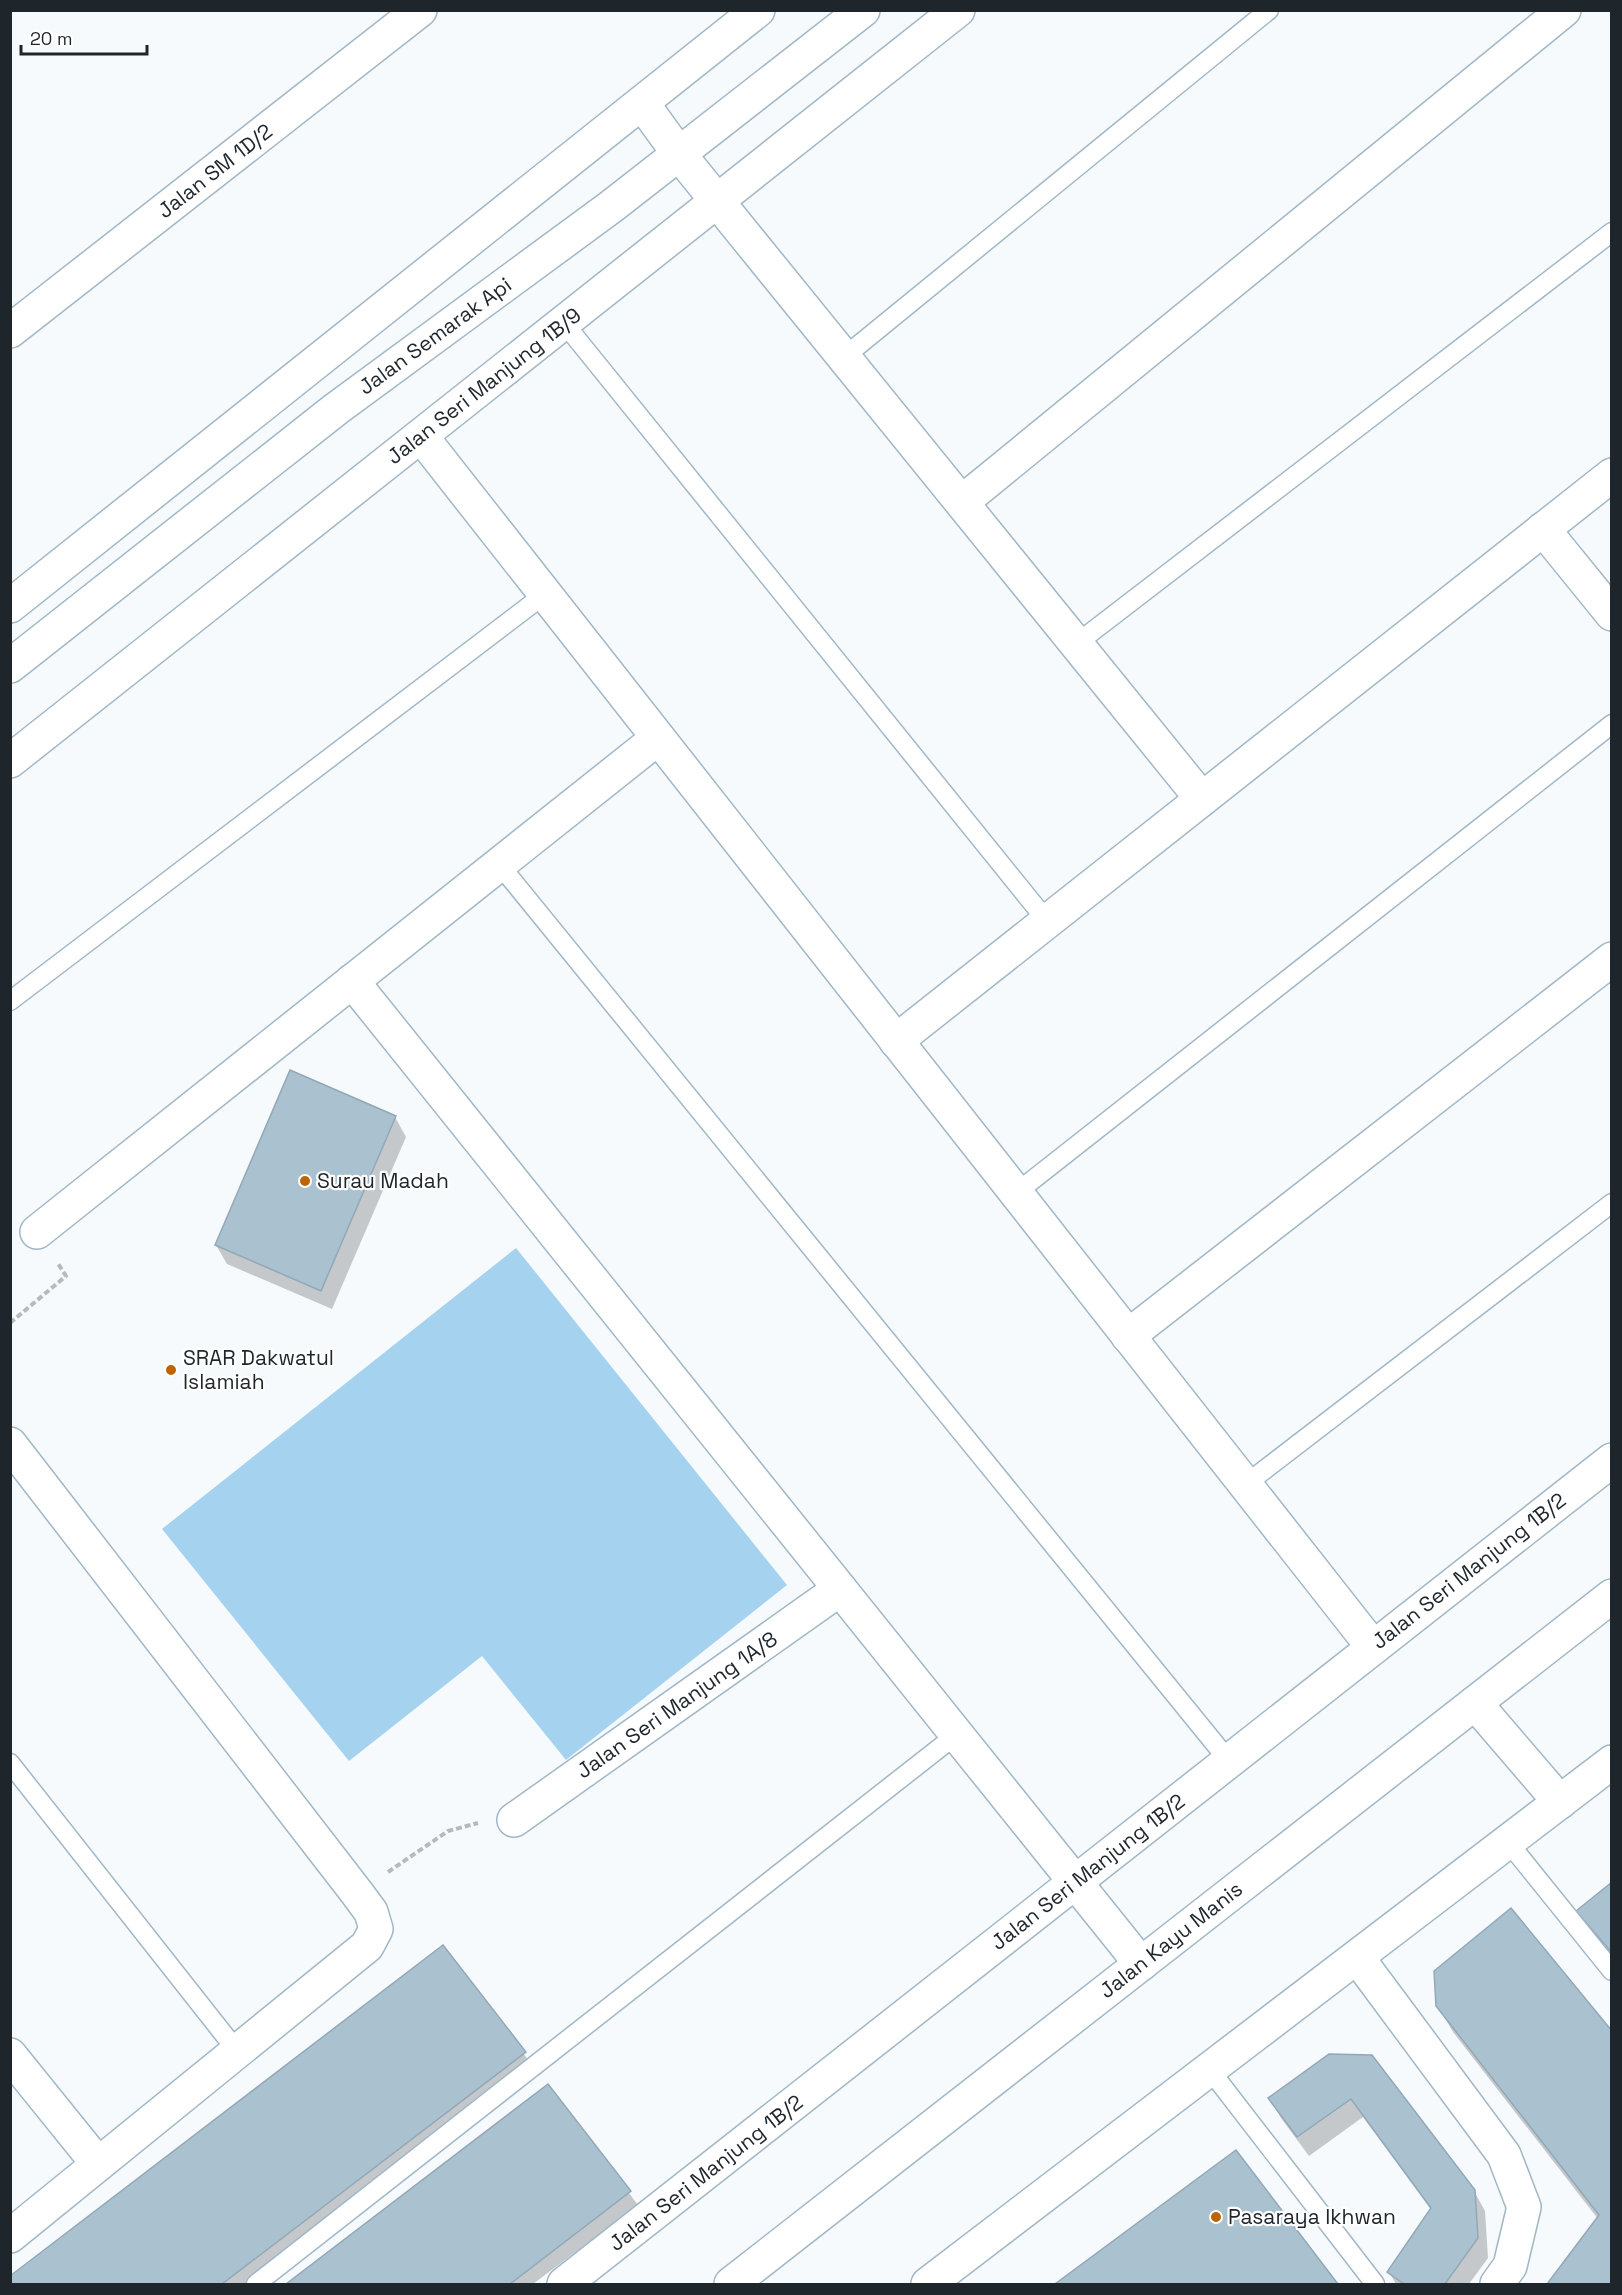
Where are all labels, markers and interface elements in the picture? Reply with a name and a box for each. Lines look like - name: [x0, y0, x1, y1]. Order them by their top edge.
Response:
- scale bar: [21, 18, 147, 56]
- text: 20 m: [30, 27, 73, 50]
- street label: Jalan SM 1D/2: [152, 117, 278, 224]
- street label: Jalan Semarak Api: [353, 271, 517, 400]
- street label: Jalan Seri Manjung 1B/9: [381, 301, 586, 470]
- place label: Surau Madah: [317, 1167, 449, 1194]
- marker: Surau Madah: [298, 1174, 312, 1188]
- place label: SRAR Dakwatul Islamiah: [183, 1344, 334, 1395]
- marker: SRAR Dakwatul Islamiah: [164, 1363, 178, 1377]
- street label: Jalan Seri Manjung 1B/2: [1366, 1486, 1571, 1655]
- street label: Jalan Seri Manjung 1A/8: [571, 1625, 782, 1784]
- street label: Jalan Seri Manjung 1B/2: [985, 1787, 1190, 1956]
- street label: Jalan Kayu Manis: [1094, 1875, 1248, 2004]
- street label: Jalan Seri Manjung 1B/2: [603, 2088, 808, 2257]
- place label: Pasaraya Ikhwan: [1228, 2203, 1396, 2230]
- marker: Pasaraya Ikhwan: [1209, 2210, 1223, 2224]

